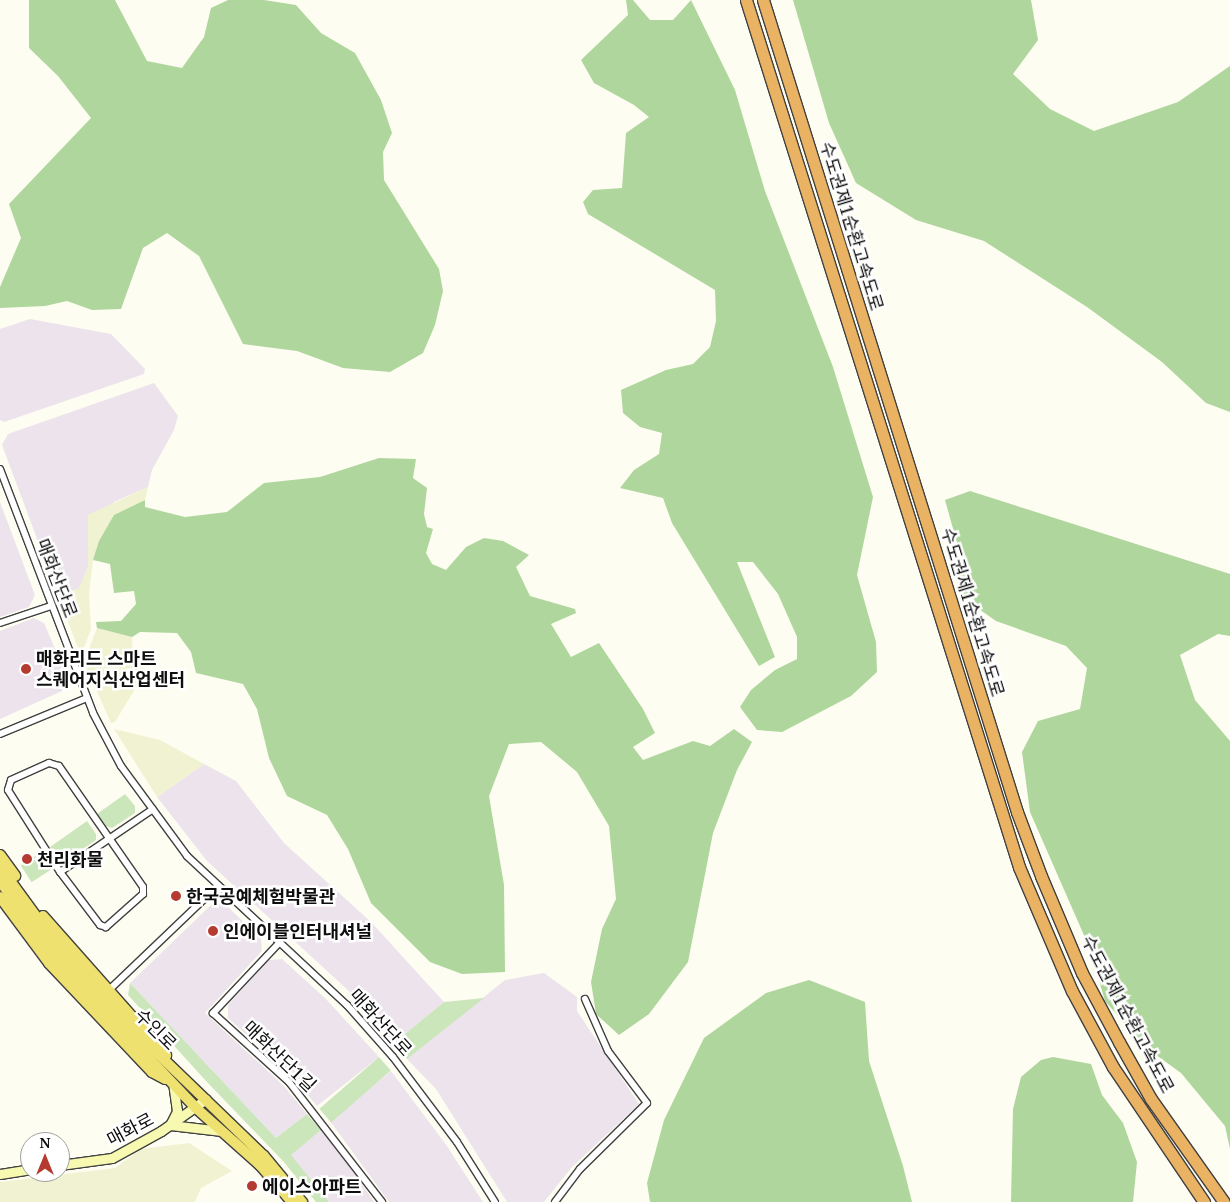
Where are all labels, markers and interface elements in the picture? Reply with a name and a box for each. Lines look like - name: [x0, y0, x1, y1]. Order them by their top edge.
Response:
- street label: 수도권제1순환고속도로: [816, 139, 888, 313]
- street label: 수도권제1순환고속도로: [937, 525, 1009, 699]
- street label: 매화산단로: [32, 535, 82, 621]
- place label: 매화리드 스마트 스퀘어지식산업센터: [36, 648, 185, 691]
- marker: 매화리드 스마트 스퀘어지식산업센터: [20, 663, 32, 675]
- place label: 천리화물: [37, 848, 103, 870]
- marker: 천리화물: [21, 853, 33, 865]
- place label: 한국공예체험박물관: [186, 885, 335, 907]
- marker: 한국공예체험박물관: [170, 890, 182, 902]
- place label: 인에이블인터내셔널: [223, 920, 372, 942]
- marker: 인에이블인터내셔널: [207, 925, 219, 937]
- street label: 수도권제1순환고속도로: [1077, 931, 1179, 1097]
- street label: 매화산단로: [345, 984, 417, 1060]
- street label: 수인로: [131, 1004, 181, 1054]
- street label: 매화산단1길: [239, 1016, 321, 1096]
- street label: 매화로: [103, 1108, 157, 1150]
- north arrow: [20, 1132, 70, 1182]
- text: N: [39, 1133, 51, 1152]
- place label: 에이스아파트: [262, 1175, 361, 1197]
- marker: 에이스아파트: [246, 1180, 258, 1192]

